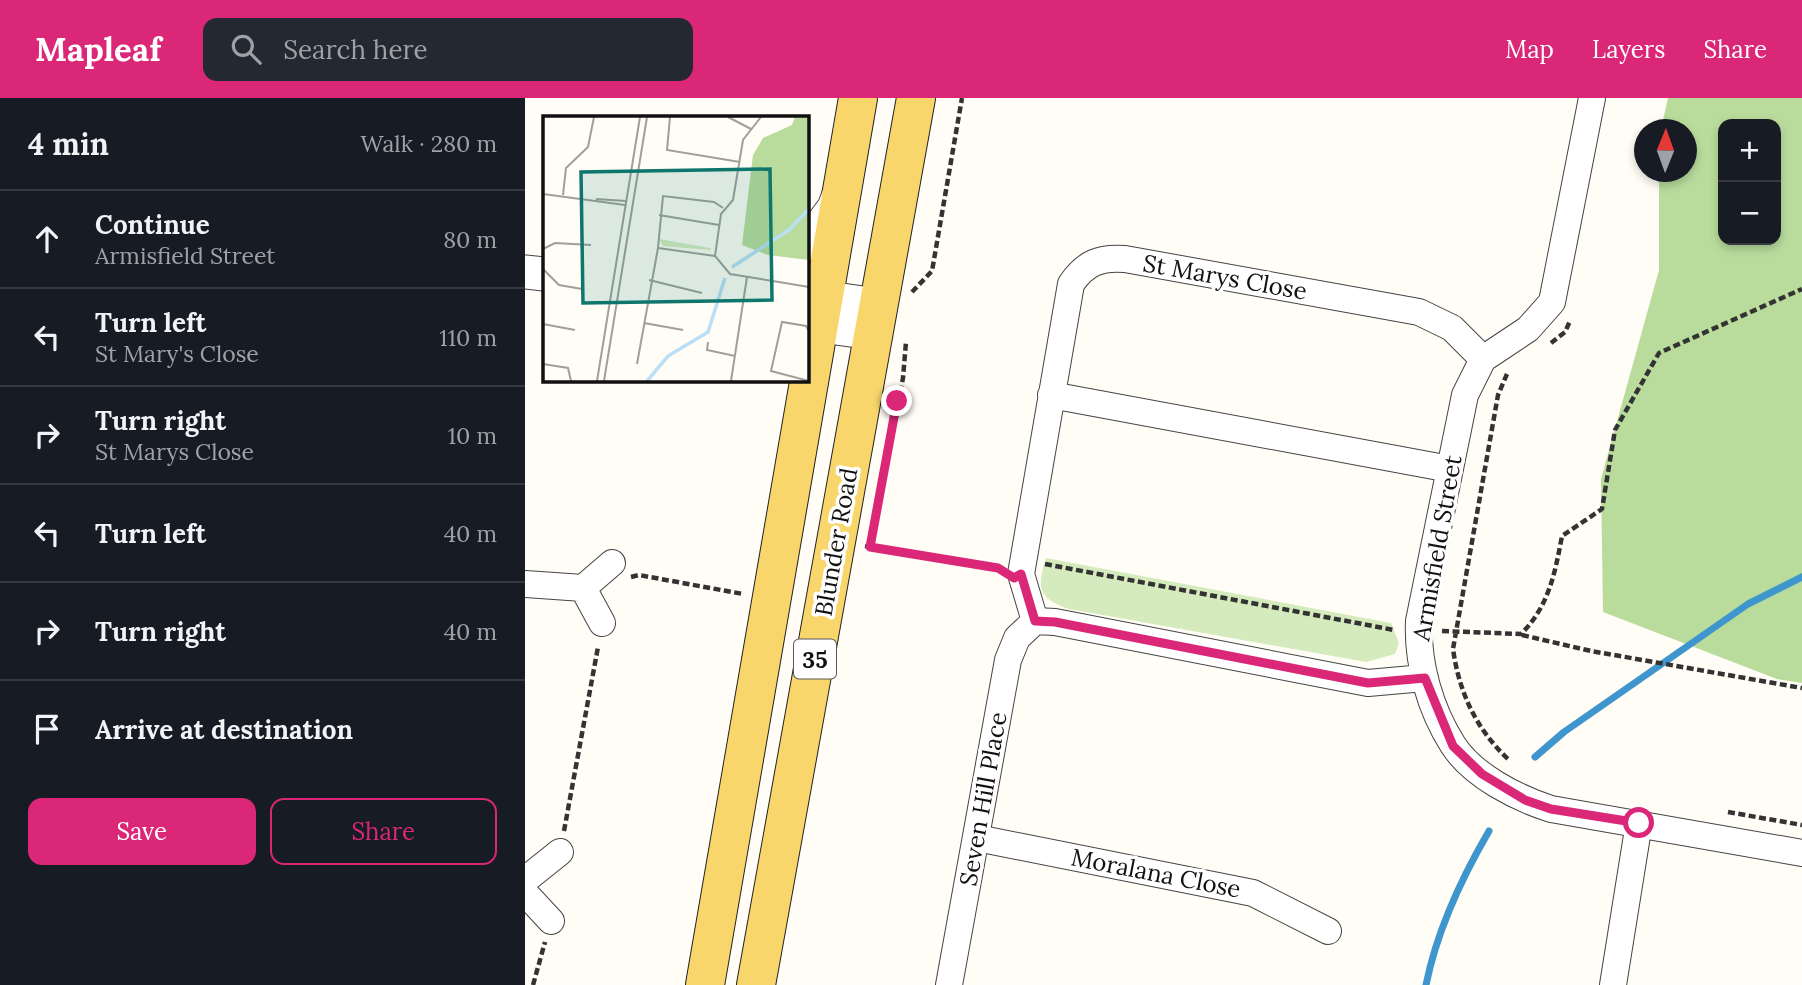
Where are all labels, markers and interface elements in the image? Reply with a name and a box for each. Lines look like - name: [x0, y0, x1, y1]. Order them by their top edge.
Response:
- search box: [203, 18, 693, 81]
- text: Mapleaf: [35, 28, 161, 70]
- icon: search: [227, 30, 265, 68]
- text: Search here: [283, 33, 428, 66]
- text: Map: [1505, 34, 1554, 65]
- text: Layers: [1592, 34, 1665, 65]
- text: Share: [1703, 34, 1767, 65]
- inset map: [543, 116, 809, 382]
- north arrow: [1634, 119, 1697, 182]
- map controls: [1718, 119, 1781, 245]
- button: +: [1718, 119, 1781, 182]
- text: 4 min: [28, 125, 109, 163]
- text: Walk · 280 m: [361, 129, 497, 158]
- button: −: [1718, 182, 1781, 245]
- text: Continue: [95, 208, 210, 241]
- icon: ahead: [28, 220, 66, 258]
- text: 80 m: [443, 225, 497, 254]
- text: Armisfield Street: [95, 241, 275, 270]
- street label: St Marys Close: [1141, 247, 1309, 307]
- text: Turn left: [95, 306, 206, 339]
- icon: left: [28, 318, 66, 356]
- text: 110 m: [439, 323, 497, 352]
- text: St Mary's Close: [95, 339, 259, 368]
- route end: [881, 385, 912, 416]
- text: Turn right: [95, 404, 226, 437]
- icon: right: [28, 416, 66, 454]
- text: 10 m: [448, 421, 497, 450]
- text: St Marys Close: [95, 437, 254, 466]
- street label: Armisfield Street: [1405, 452, 1469, 644]
- street label: Blunder Road: [808, 466, 864, 618]
- icon: left: [28, 514, 66, 552]
- text: Turn left: [95, 517, 206, 550]
- text: 40 m: [444, 519, 497, 548]
- icon: right: [28, 612, 66, 650]
- text: Turn right: [95, 615, 226, 648]
- text: 40 m: [444, 617, 497, 646]
- road number: 35: [794, 639, 836, 678]
- icon: arrive: [28, 710, 66, 748]
- street label: Seven Hill Place: [952, 710, 1014, 888]
- text: Arrive at destination: [95, 713, 353, 746]
- button: Save: [28, 798, 256, 865]
- button: Share: [270, 798, 497, 865]
- route start: [1623, 807, 1654, 838]
- street label: Moralana Close: [1069, 841, 1243, 905]

